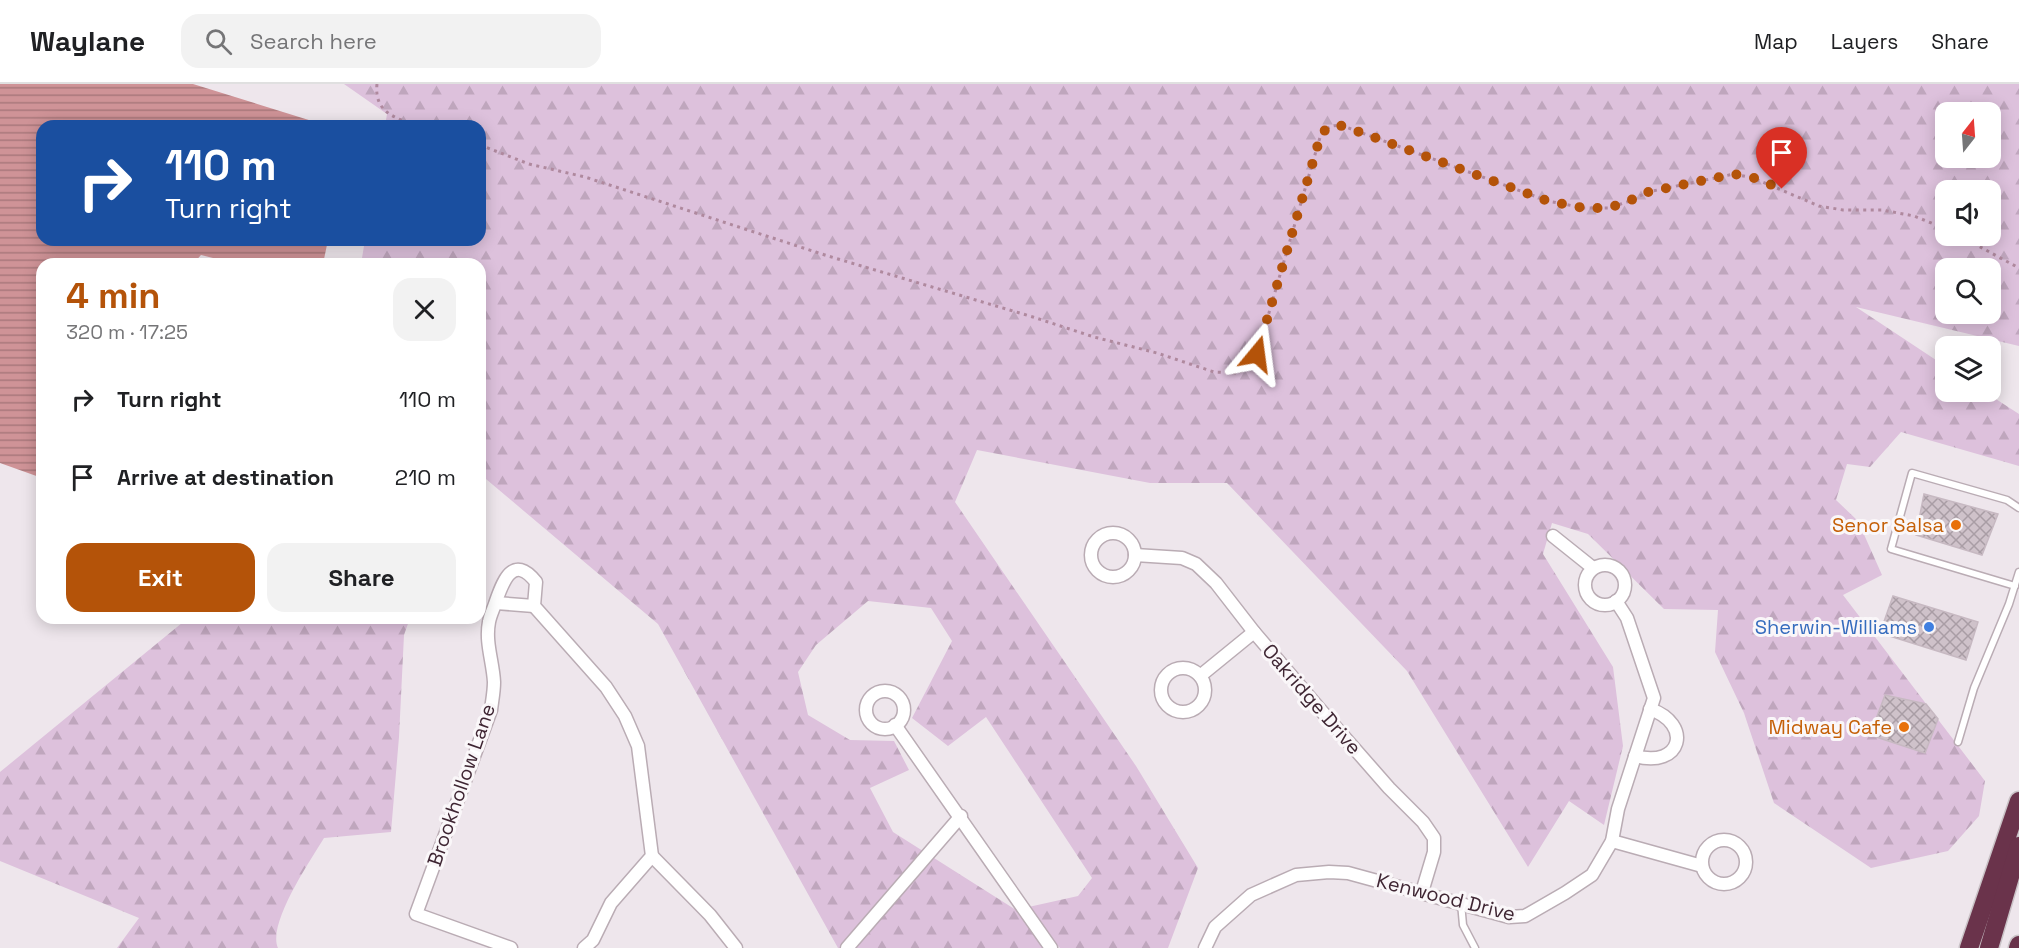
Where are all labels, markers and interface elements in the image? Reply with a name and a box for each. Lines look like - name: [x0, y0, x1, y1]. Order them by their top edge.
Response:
- search box: [181, 14, 601, 68]
- text: Waylane: [30, 23, 145, 59]
- icon: search: [202, 25, 235, 58]
- text: Search here: [250, 27, 377, 55]
- text: Map: [1754, 28, 1798, 55]
- text: Layers: [1831, 28, 1898, 55]
- text: Share: [1931, 28, 1989, 55]
- north arrow: [1935, 102, 2001, 168]
- map controls: [1935, 102, 2001, 402]
- pin: [1756, 127, 1807, 189]
- icon: arrive: [1765, 136, 1798, 169]
- text: 110 m: [165, 139, 277, 192]
- icon: right: [66, 144, 144, 222]
- button: sound: [1935, 180, 2001, 246]
- text: Turn right: [165, 191, 292, 226]
- button: search: [1935, 258, 2001, 324]
- text: 4 min: [66, 273, 161, 319]
- button: close: [393, 278, 456, 341]
- text: 320 m · 17:25: [66, 319, 188, 345]
- position arrow: [1225, 322, 1289, 386]
- button: layers: [1935, 336, 2001, 402]
- icon: right: [66, 383, 99, 416]
- text: Turn right: [117, 385, 222, 413]
- text: 110 m: [399, 385, 456, 413]
- icon: arrive: [66, 461, 99, 494]
- text: Arrive at destination: [117, 463, 334, 491]
- text: 210 m: [395, 463, 456, 491]
- place label: Senor Salsa: [1832, 512, 1944, 538]
- marker: Senor Salsa: [1949, 518, 1963, 532]
- button: Exit: [66, 543, 255, 612]
- button: Share: [267, 543, 456, 612]
- place label: Sherwin-Williams: [1755, 614, 1917, 640]
- marker: Sherwin-Williams: [1922, 620, 1936, 634]
- street label: Oakridge Drive: [1257, 638, 1367, 760]
- street label: Brookhollow Lane: [421, 700, 501, 870]
- place label: Midway Cafe: [1769, 714, 1892, 740]
- marker: Midway Cafe: [1897, 720, 1911, 734]
- street label: Kenwood Drive: [1374, 867, 1518, 927]

